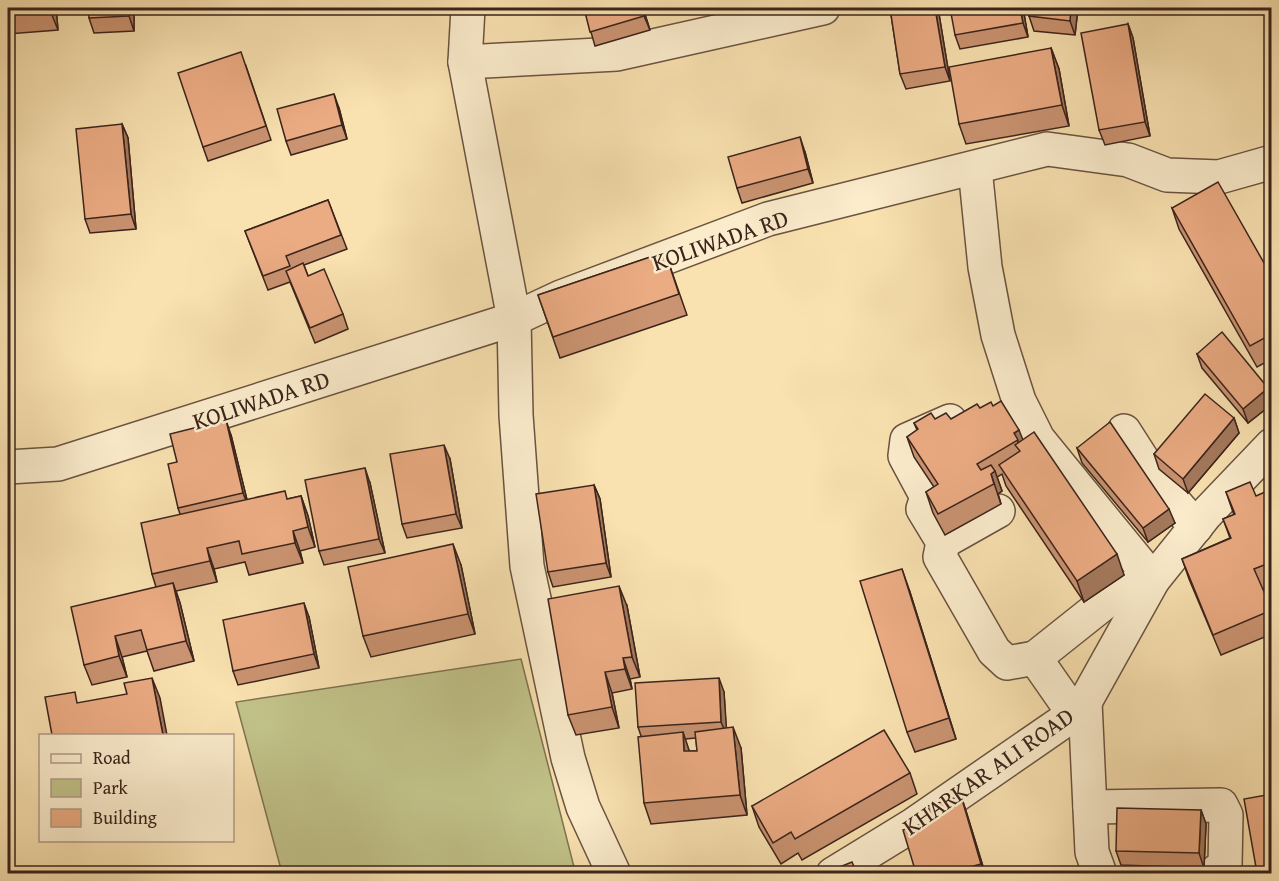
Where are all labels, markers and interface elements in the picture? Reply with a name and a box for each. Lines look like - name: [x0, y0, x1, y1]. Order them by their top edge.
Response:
- street label: KOLIWADA RD: [647, 200, 793, 280]
- street label: KOLIWADA RD: [188, 361, 334, 439]
- street label: KHARKAR ALI ROAD: [895, 699, 1081, 843]
- legend: [39, 734, 234, 842]
- text: Road: [93, 744, 131, 771]
- text: Park: [93, 774, 129, 801]
- text: Building: [93, 804, 157, 831]

